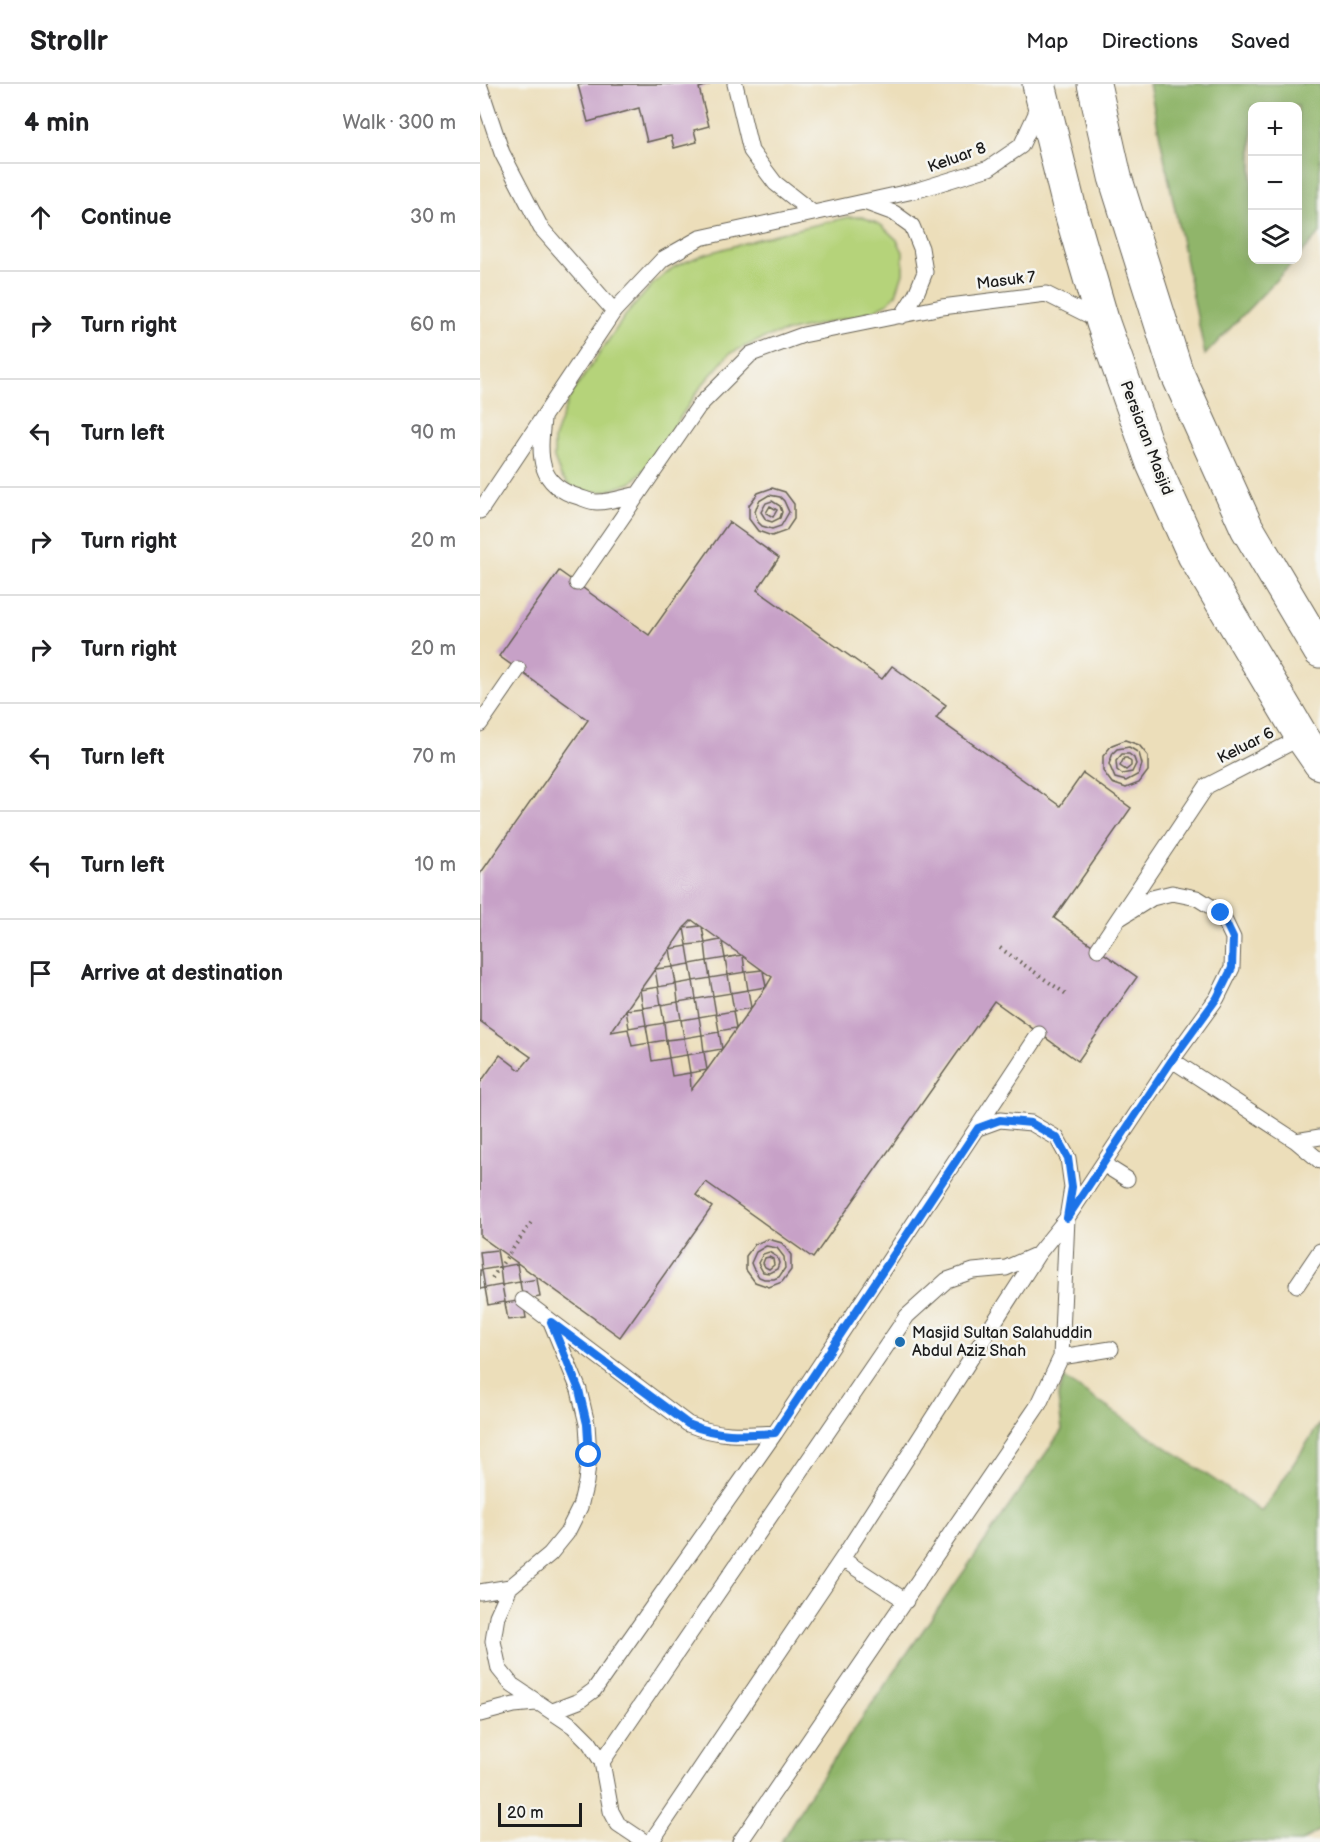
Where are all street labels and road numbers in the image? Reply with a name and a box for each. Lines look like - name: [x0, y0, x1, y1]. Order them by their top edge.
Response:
- street label: Keluar 8: [925, 139, 989, 177]
- street label: Masuk 7: [975, 268, 1037, 294]
- street label: Persiaran Masjid: [1115, 378, 1177, 498]
- street label: Keluar 6: [1214, 724, 1278, 768]

